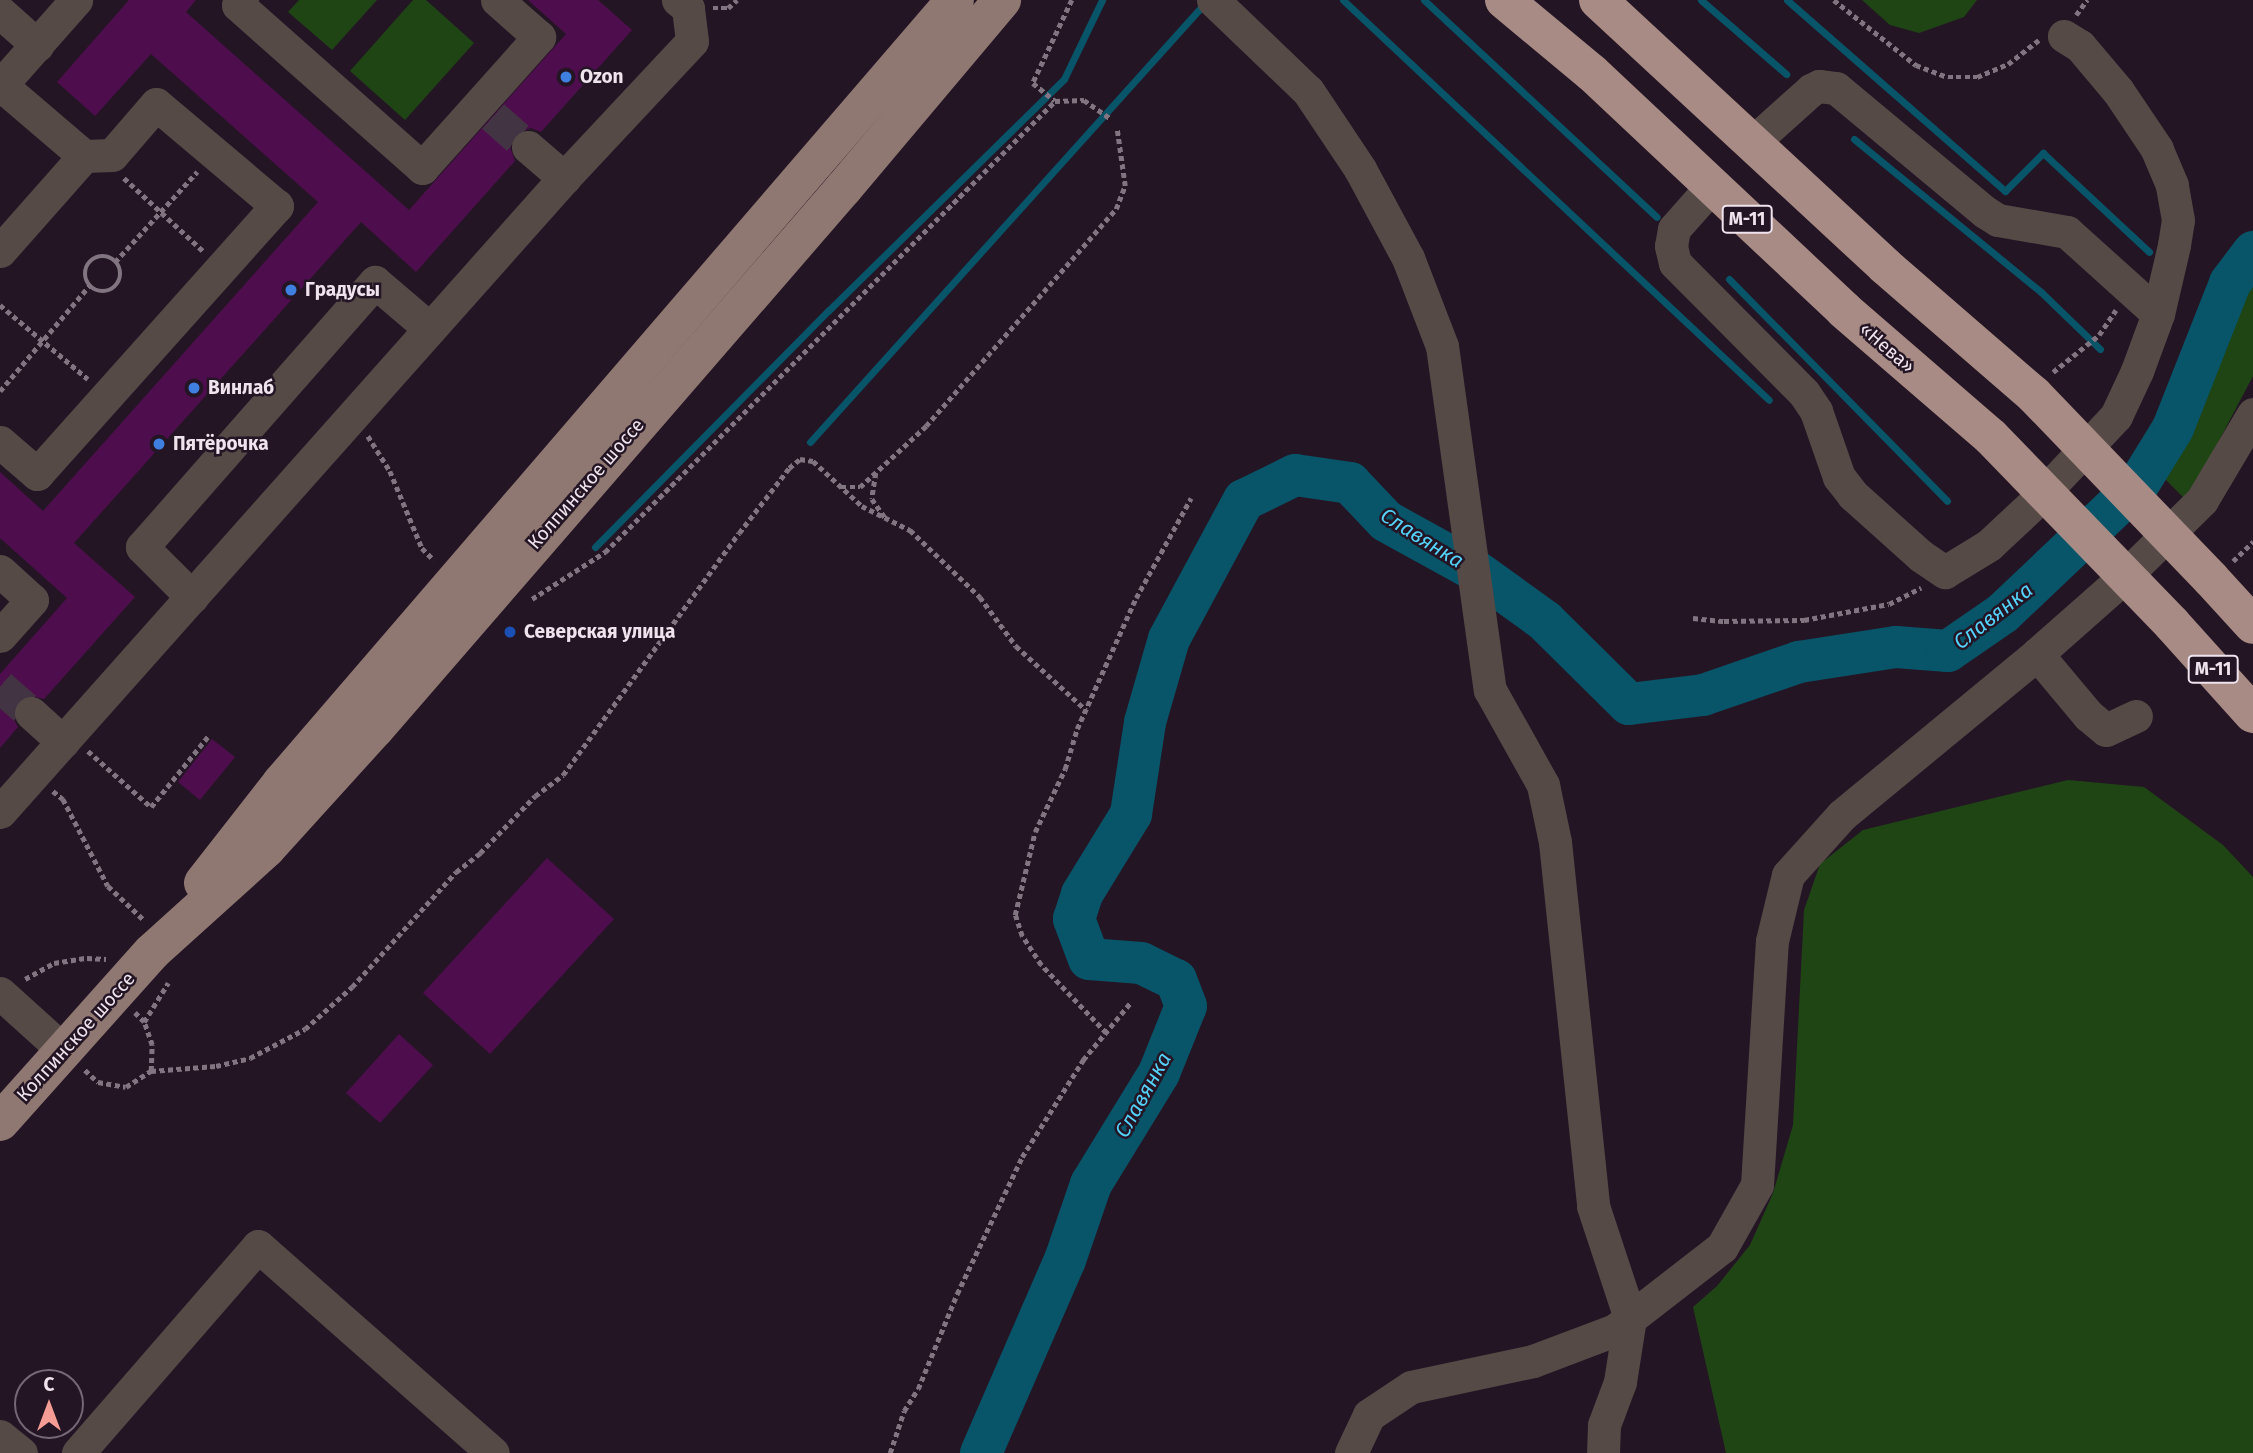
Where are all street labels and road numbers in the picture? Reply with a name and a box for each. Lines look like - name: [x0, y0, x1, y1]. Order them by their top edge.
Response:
- road number: М-11: [1721, 204, 1773, 233]
- street label: «Нева»: [1855, 318, 1919, 378]
- street label: Колпинское шоссе: [523, 414, 649, 554]
- road number: М-11: [2187, 654, 2239, 684]
- street label: Колпинское шоссе: [12, 968, 140, 1106]

